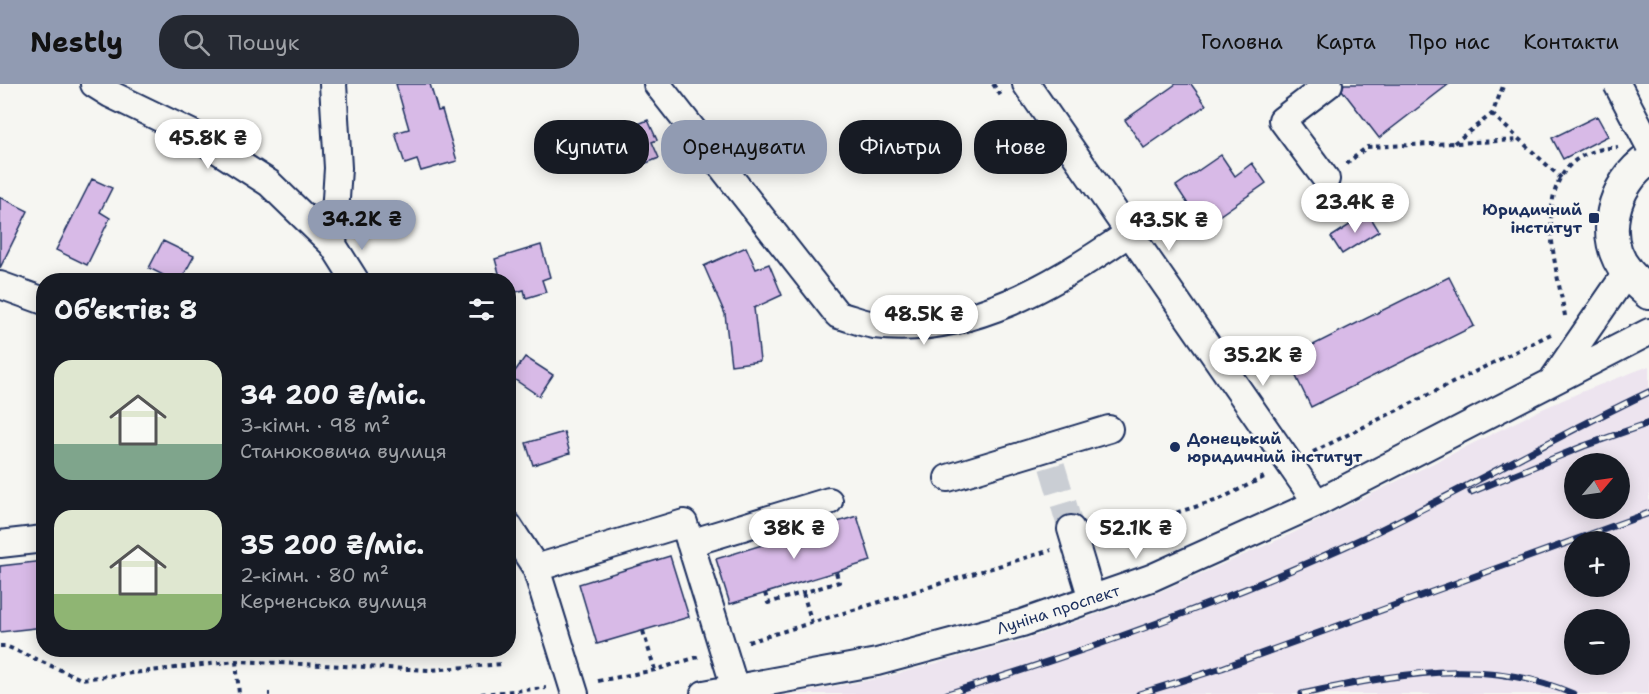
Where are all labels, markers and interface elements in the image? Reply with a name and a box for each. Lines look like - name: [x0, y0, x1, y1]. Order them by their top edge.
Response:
- search box: [159, 15, 579, 69]
- text: Nestly: [30, 23, 123, 61]
- icon: search: [180, 26, 213, 59]
- text: Пошук: [228, 28, 299, 57]
- text: Головна: [1201, 28, 1283, 56]
- text: Карта: [1316, 28, 1376, 56]
- text: Про нас: [1409, 28, 1490, 56]
- text: Контакти: [1523, 28, 1619, 56]
- pin: 45.8K ₴: [153, 119, 263, 170]
- chip: Купити: [534, 120, 649, 174]
- chip: Орендувати: [661, 120, 827, 174]
- chip: Фільтри: [839, 120, 962, 174]
- chip: Нове: [974, 120, 1067, 174]
- text: 45.8K ₴: [169, 125, 247, 151]
- pin: 23.4K ₴: [1300, 183, 1410, 234]
- text: 23.4K ₴: [1315, 189, 1395, 215]
- place label: Юридичний інститут: [1482, 199, 1582, 238]
- pin: 34.2K ₴: [307, 200, 417, 251]
- pin: 43.5K ₴: [1114, 201, 1224, 252]
- text: 34.2K ₴: [322, 206, 402, 232]
- text: 43.5K ₴: [1130, 207, 1208, 233]
- marker: Юридичний інститут: [1587, 211, 1601, 225]
- text: Об’єктів: 8: [54, 292, 197, 327]
- icon: filters: [465, 293, 498, 326]
- pin: 48.5K ₴: [869, 295, 979, 346]
- text: 48.5K ₴: [884, 301, 964, 327]
- pin: 35.2K ₴: [1208, 336, 1318, 387]
- text: 35.2K ₴: [1223, 342, 1303, 368]
- text: 34 200 ₴/міс.: [240, 377, 426, 412]
- icon: home: [102, 384, 174, 456]
- text: 3-кімн. · 98 m²: [240, 412, 390, 438]
- place label: Донецький юридичний інститут: [1187, 428, 1363, 467]
- text: Станюковича вулиця: [240, 438, 447, 464]
- marker: Донецький юридичний інститут: [1168, 440, 1182, 454]
- north arrow: [1564, 453, 1630, 519]
- map controls: [1564, 453, 1630, 675]
- pin: 38K ₴: [752, 509, 836, 560]
- pin: 52.1K ₴: [1081, 509, 1191, 560]
- text: 38K ₴: [763, 515, 825, 541]
- text: 52.1K ₴: [1100, 515, 1172, 541]
- text: 35 200 ₴/міс.: [240, 527, 424, 562]
- button: +: [1564, 531, 1630, 597]
- icon: home: [102, 534, 174, 606]
- text: 2-кімн. · 80 m²: [240, 562, 389, 588]
- street label: Луніна проспект: [994, 579, 1123, 639]
- text: Керченська вулиця: [240, 588, 427, 614]
- button: −: [1564, 609, 1630, 675]

